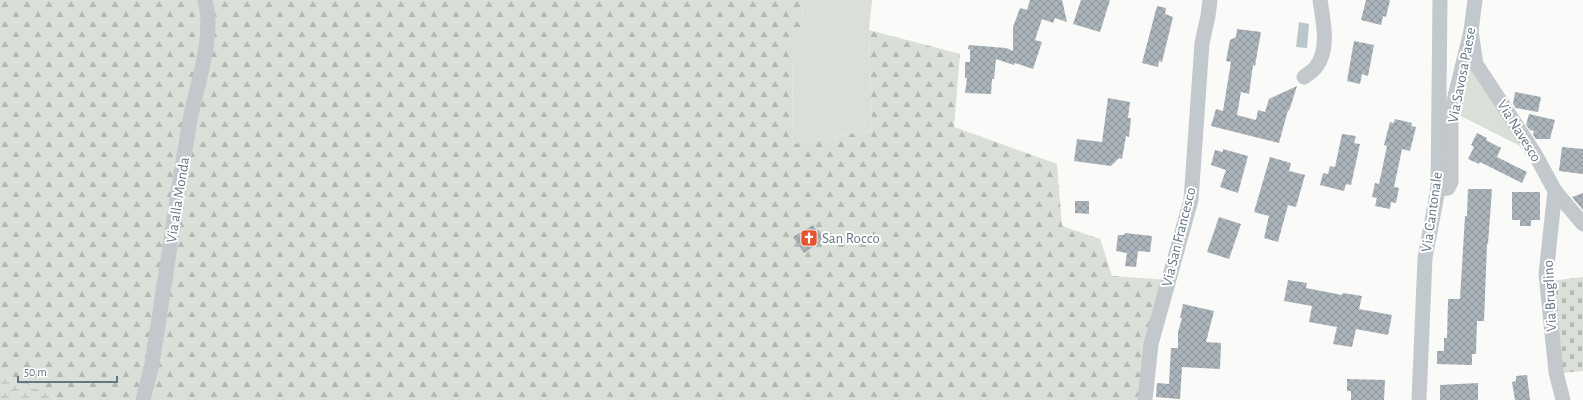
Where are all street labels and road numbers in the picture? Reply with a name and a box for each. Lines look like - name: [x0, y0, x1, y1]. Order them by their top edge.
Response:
- street label: Via Savosa Paese: [1445, 26, 1479, 124]
- street label: Via Navesco: [1494, 97, 1544, 165]
- street label: Via alla Monda: [164, 156, 192, 244]
- street label: Via Cantonale: [1419, 171, 1445, 253]
- street label: Via San Francesco: [1159, 186, 1199, 288]
- street label: Via Bruglino: [1541, 260, 1559, 332]

